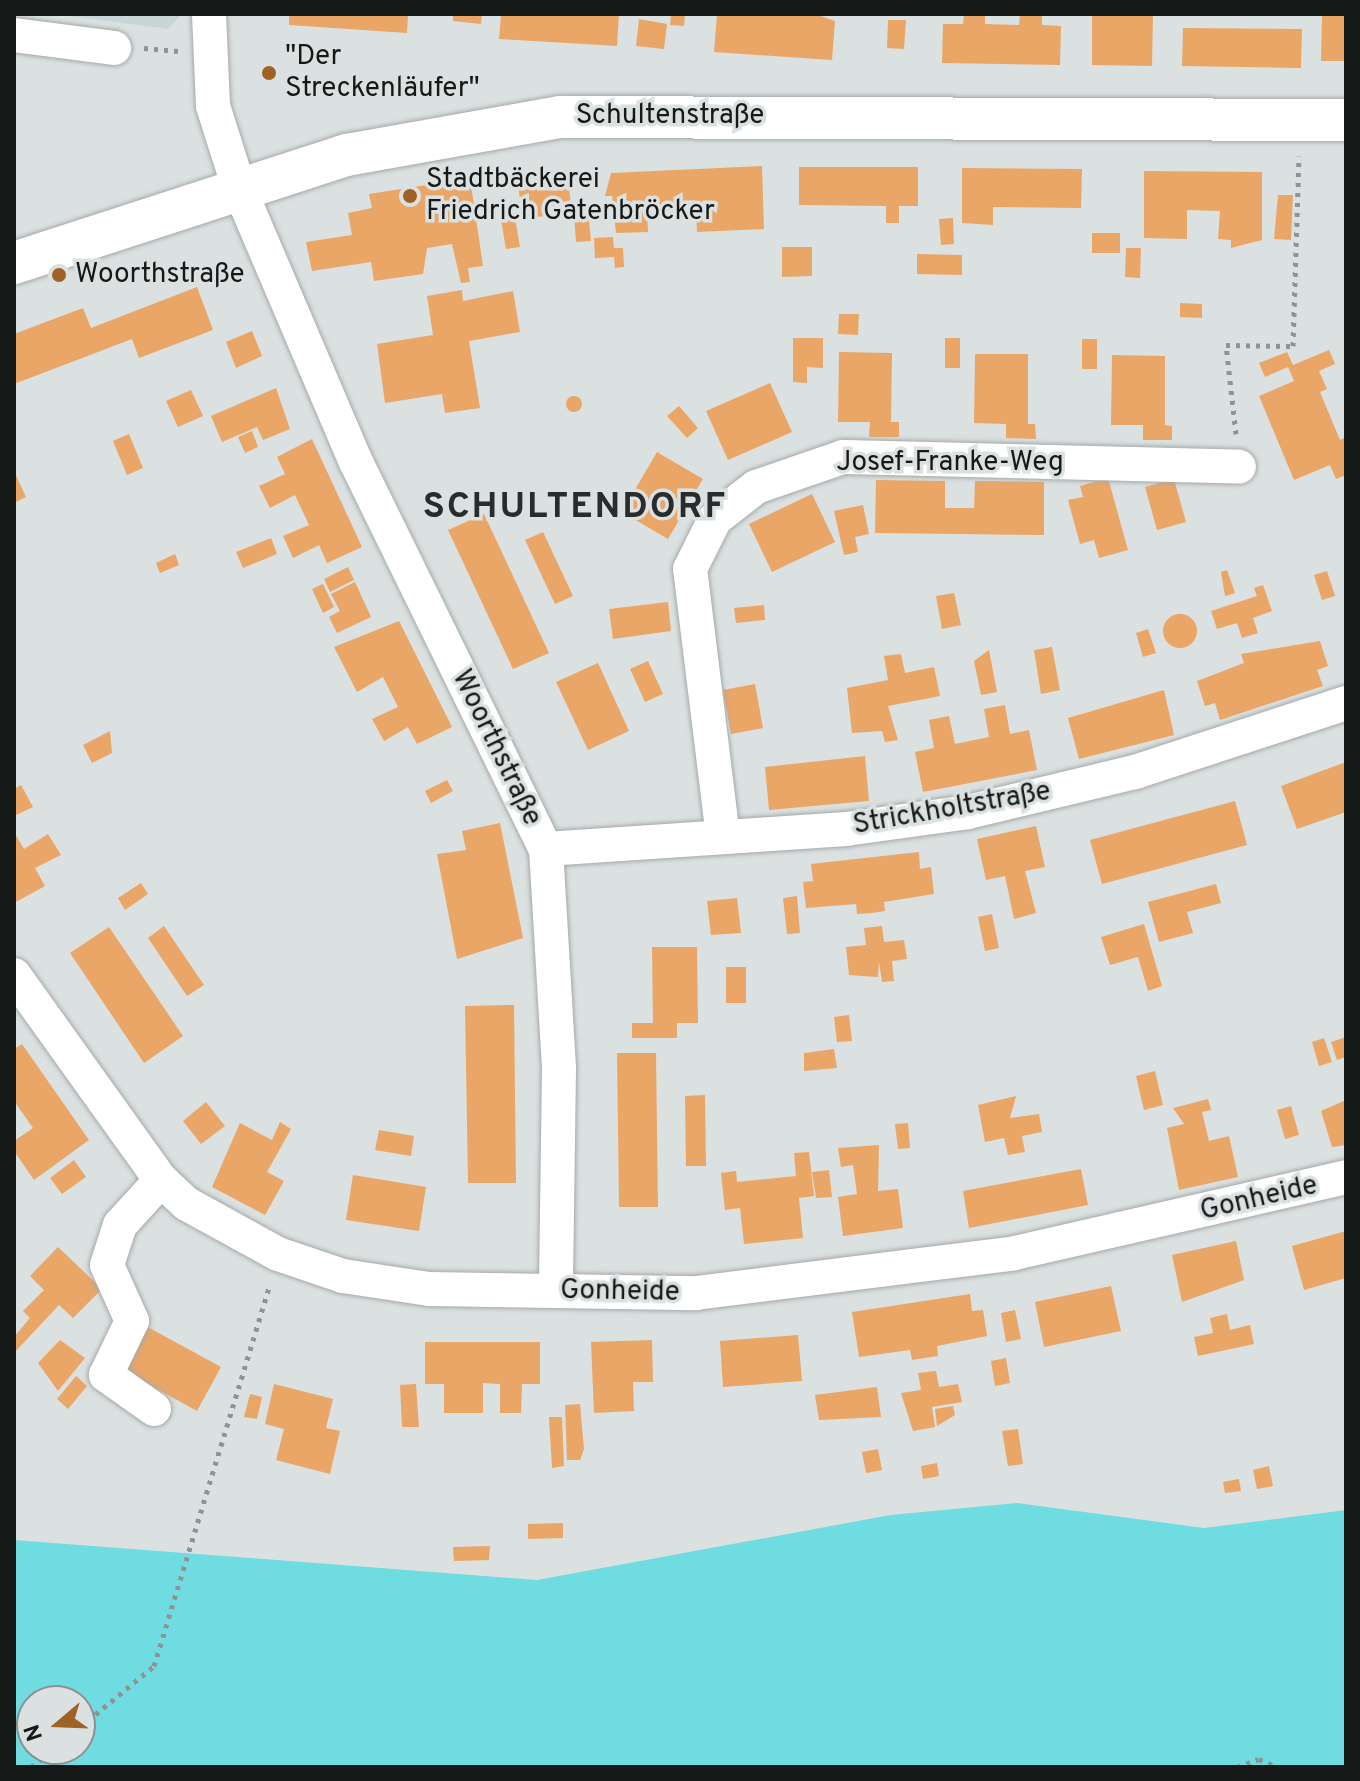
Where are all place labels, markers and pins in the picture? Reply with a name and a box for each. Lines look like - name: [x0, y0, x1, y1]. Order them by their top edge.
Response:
- place label: "Der Streckenläufer": [285, 40, 480, 106]
- marker: "Der Streckenläufer": [260, 64, 278, 82]
- place label: Stadtbäckerei Friedrich Gatenbröcker: [426, 163, 715, 229]
- marker: Stadtbäckerei Friedrich Gatenbröcker: [401, 187, 419, 205]
- place label: Woorthstraße: [75, 258, 245, 292]
- marker: Woorthstraße: [50, 266, 68, 284]

